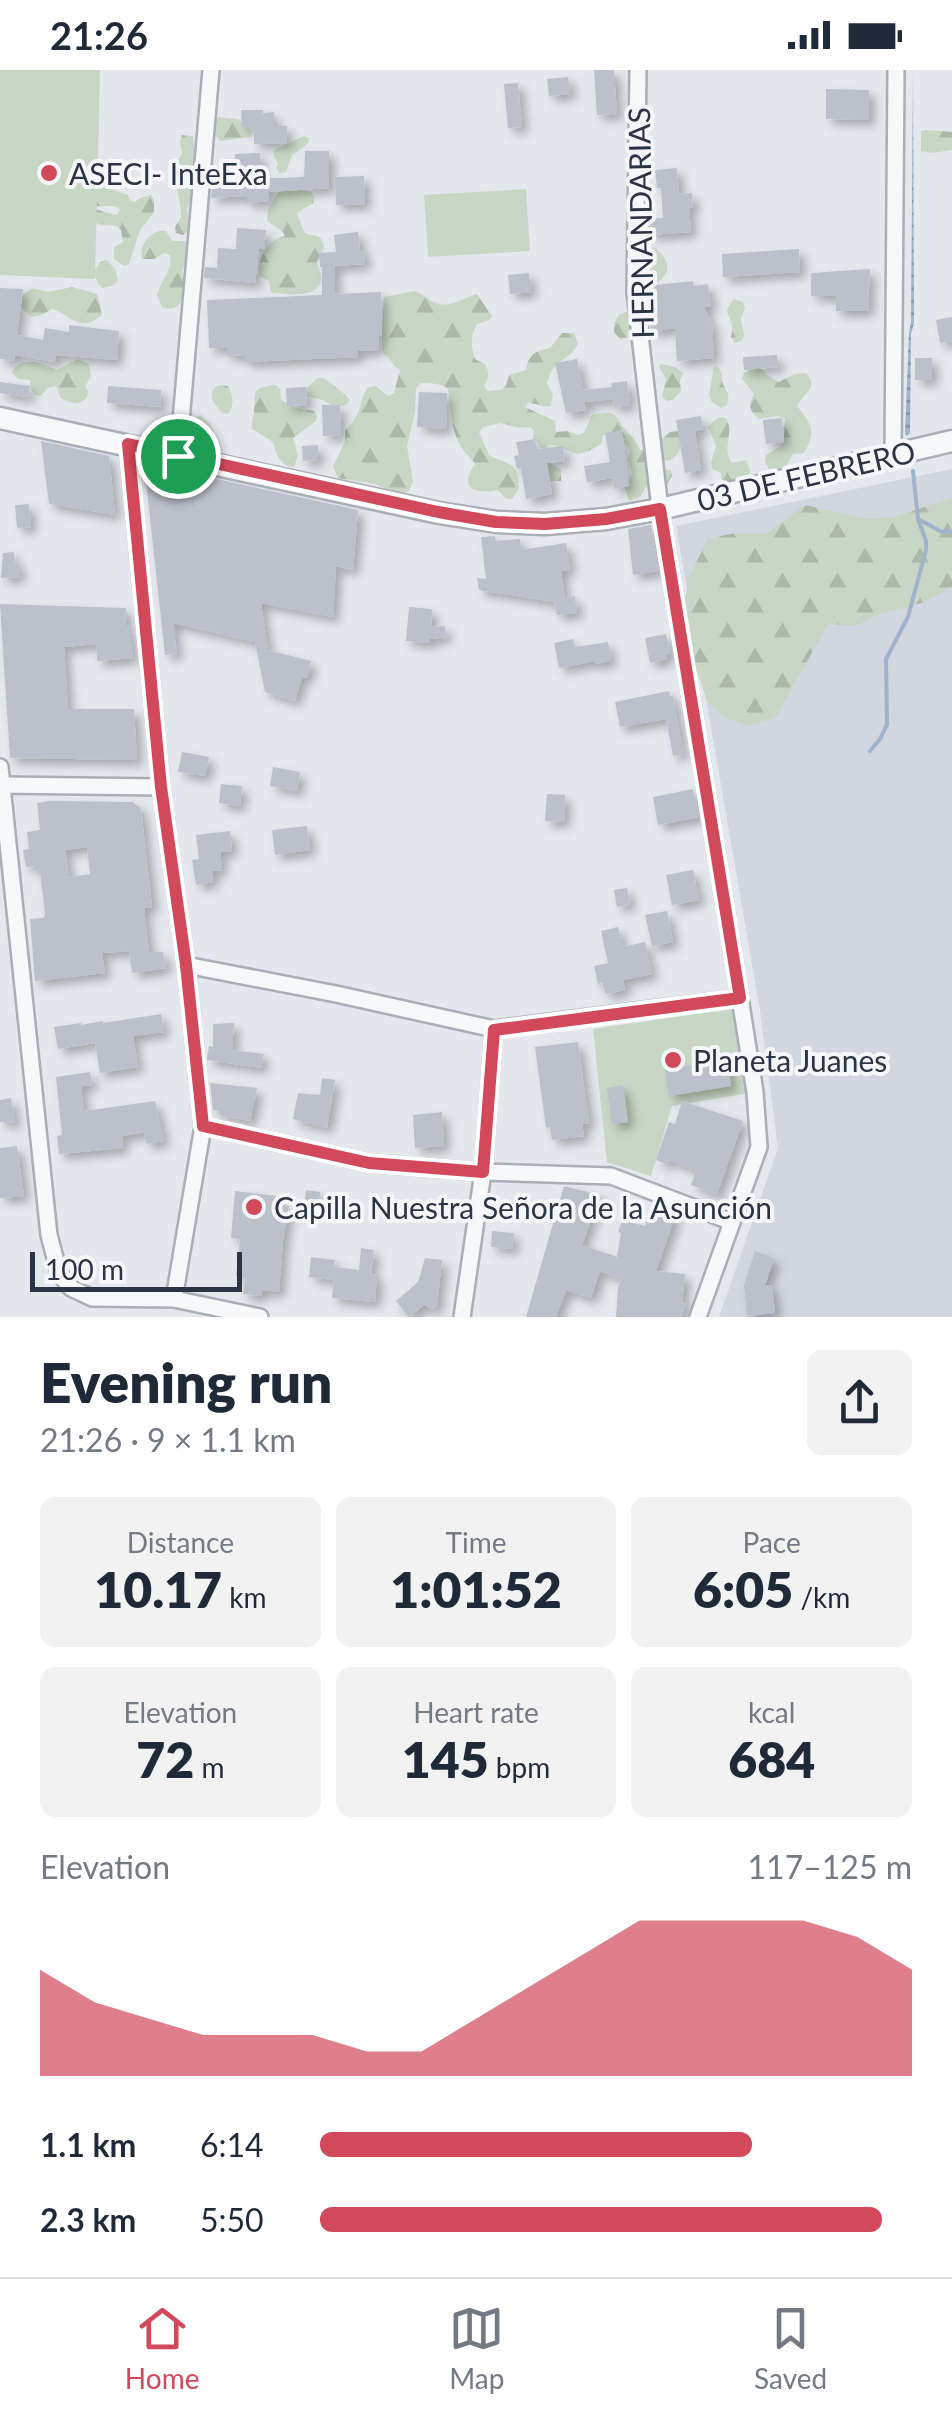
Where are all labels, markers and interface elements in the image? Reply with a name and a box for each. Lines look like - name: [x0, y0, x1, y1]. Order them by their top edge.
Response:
- text: 21:26: [50, 12, 148, 58]
- street label: HERNANDARIAS: [620, 107, 660, 339]
- place label: ASECI- InteExa: [69, 155, 268, 191]
- marker: ASECI- InteExa: [38, 162, 60, 184]
- pin: [136, 414, 221, 499]
- icon: arrive: [151, 429, 206, 484]
- street label: 03 DE FEBRERO: [693, 432, 919, 518]
- place label: Planeta Juanes: [693, 1042, 887, 1078]
- marker: Planeta Juanes: [662, 1049, 684, 1071]
- place label: Capilla Nuestra Señora de la Asunción: [274, 1189, 772, 1225]
- marker: Capilla Nuestra Señora de la Asunción: [243, 1196, 265, 1218]
- scale bar: [30, 1247, 242, 1292]
- text: 100 m: [45, 1252, 124, 1286]
- text: Evening run: [40, 1349, 332, 1415]
- button: share: [807, 1350, 912, 1455]
- text: 21:26 · 9 × 1.1 km: [40, 1420, 296, 1459]
- text: Distance: [127, 1525, 234, 1559]
- text: Time: [446, 1525, 506, 1559]
- text: Pace: [743, 1525, 801, 1559]
- text: 10.17: [94, 1559, 222, 1619]
- text: 1:01:52: [390, 1559, 562, 1619]
- text: 6:05: [693, 1559, 793, 1619]
- text: km: [222, 1580, 267, 1614]
- text: /km: [793, 1580, 850, 1614]
- text: Elevation: [123, 1695, 237, 1729]
- text: Heart rate: [413, 1695, 539, 1729]
- text: kcal: [748, 1695, 795, 1729]
- text: 72: [136, 1729, 194, 1789]
- text: 145: [402, 1729, 489, 1789]
- text: 684: [728, 1729, 815, 1789]
- text: m: [194, 1750, 224, 1784]
- text: bpm: [489, 1750, 550, 1784]
- text: Elevation: [40, 1847, 170, 1886]
- text: 117–125 m: [748, 1847, 912, 1886]
- text: 1.1 km: [40, 2125, 136, 2164]
- text: 6:14: [200, 2125, 264, 2164]
- text: 2.3 km: [40, 2200, 136, 2239]
- text: 5:50: [200, 2200, 264, 2239]
- tab: Home: [125, 2301, 199, 2395]
- tab: Map: [449, 2301, 504, 2395]
- tab: Saved: [754, 2301, 827, 2395]

